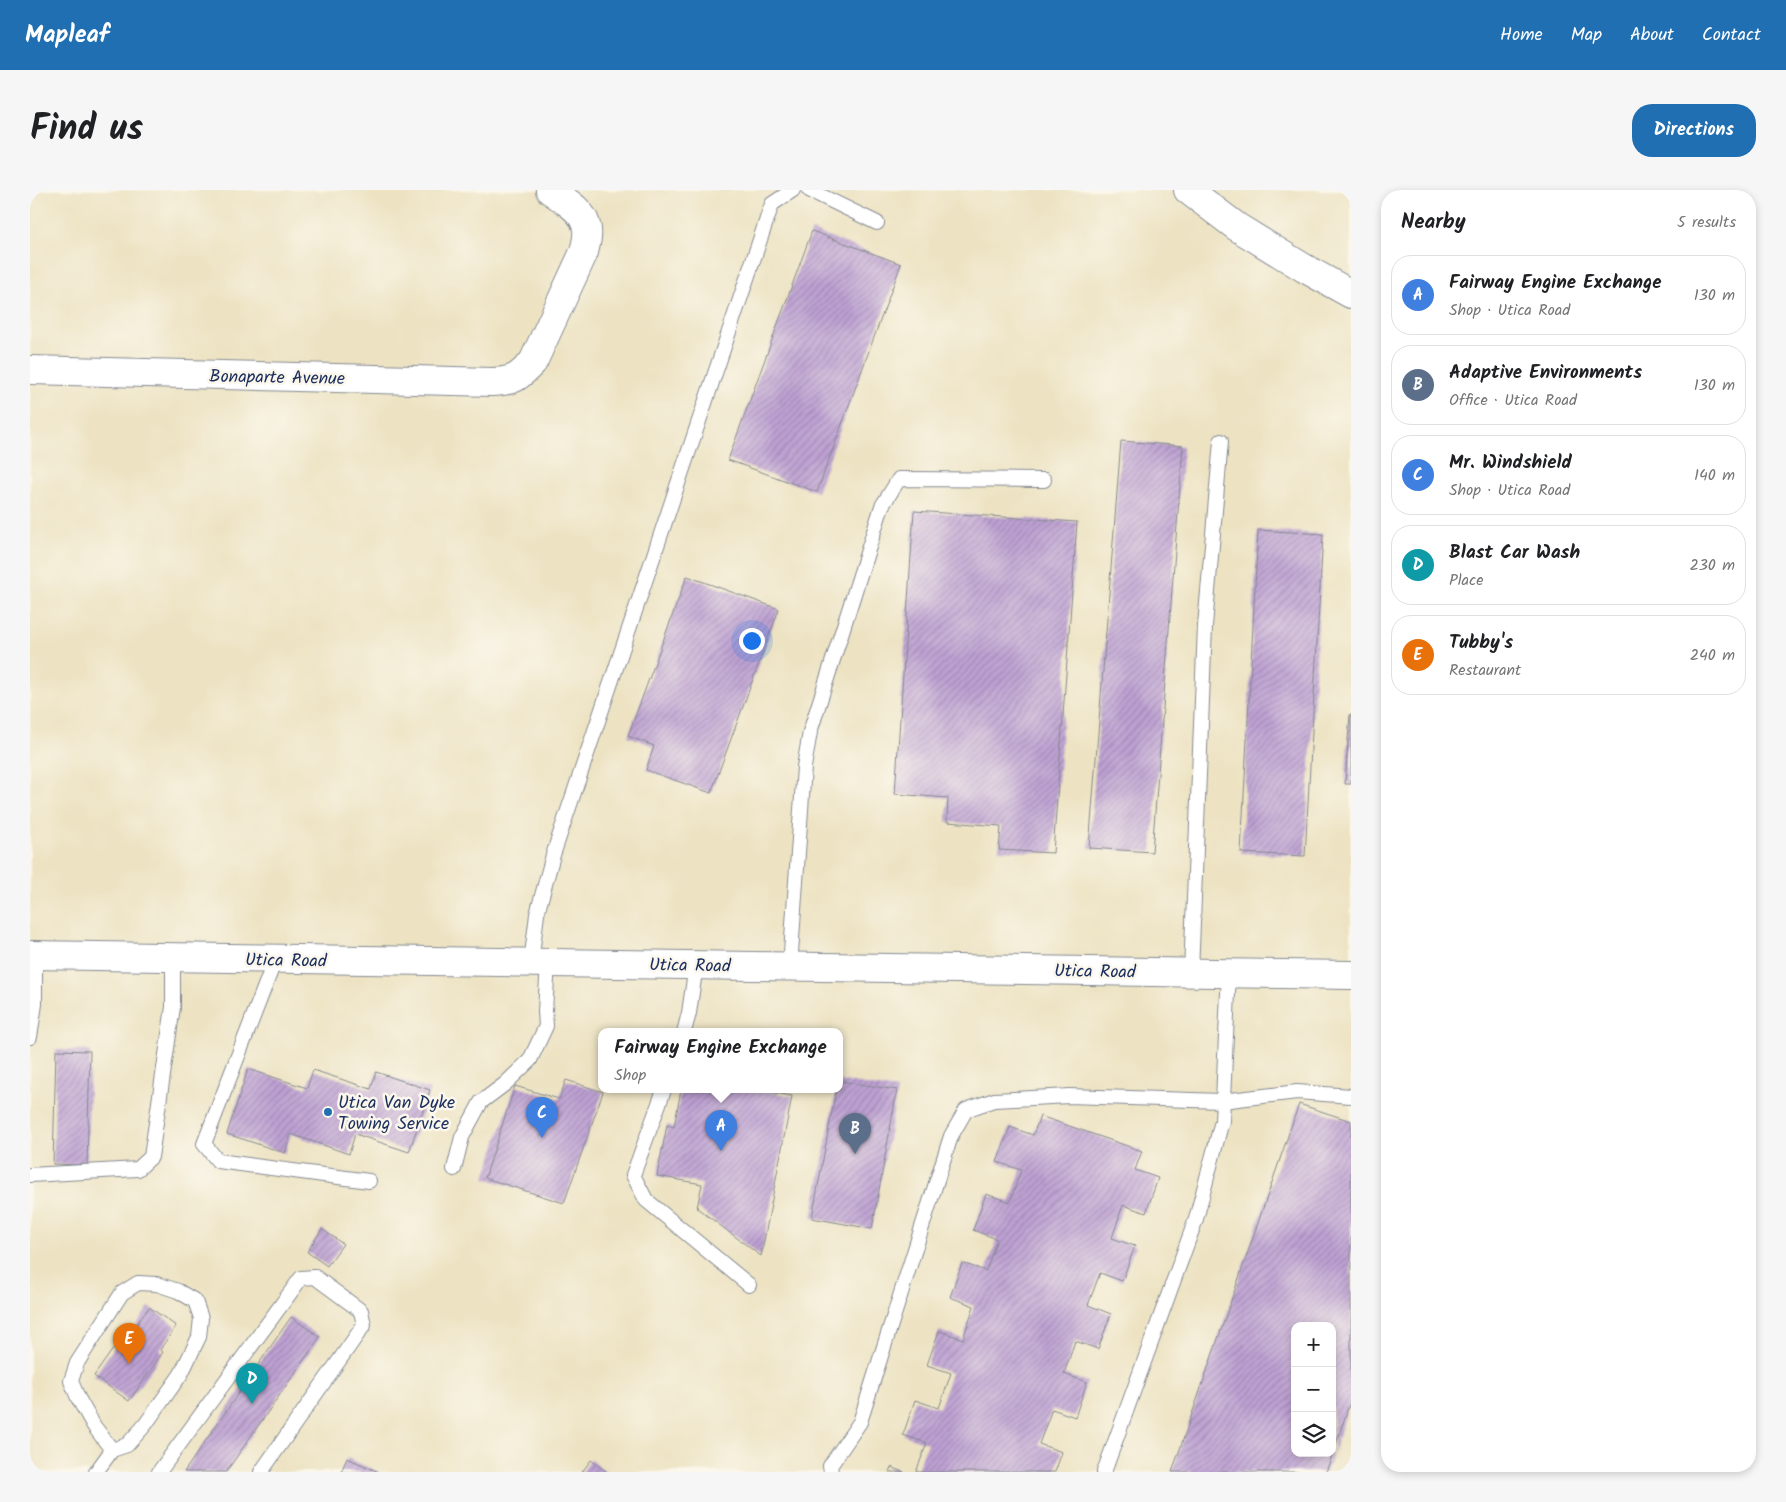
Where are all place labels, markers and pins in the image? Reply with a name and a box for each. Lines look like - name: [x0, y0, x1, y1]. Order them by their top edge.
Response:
- place label: Utica Van Dyke Towing Service: [338, 1089, 455, 1139]
- pin: C: [526, 1097, 558, 1138]
- marker: Utica Van Dyke Towing Service: [322, 1106, 334, 1118]
- pin: A: [705, 1110, 737, 1151]
- pin: B: [839, 1113, 871, 1154]
- pin: E: [113, 1323, 145, 1364]
- pin: D: [236, 1363, 268, 1404]

